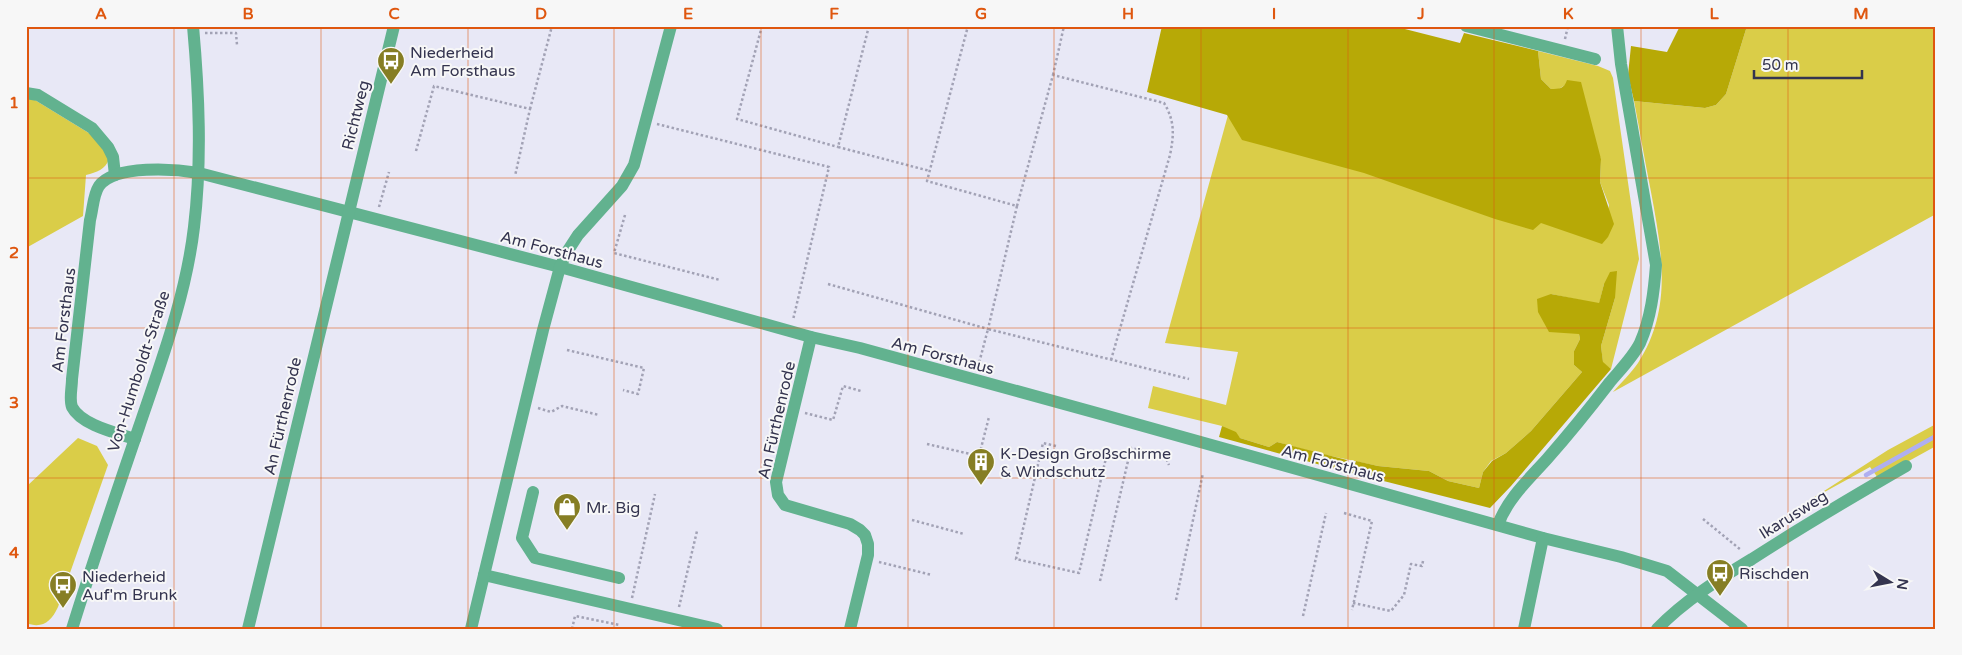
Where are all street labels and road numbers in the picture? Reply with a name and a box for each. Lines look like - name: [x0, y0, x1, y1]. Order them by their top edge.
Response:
- street label: Richtweg: [338, 78, 374, 152]
- street label: Am Forsthaus: [498, 227, 605, 273]
- street label: Am Forsthaus: [48, 267, 80, 374]
- street label: Von-Humboldt-Straße: [103, 288, 174, 454]
- street label: Am Forsthaus: [889, 333, 996, 379]
- street label: An Fürthenrode: [260, 355, 306, 477]
- street label: An Fürthenrode: [754, 359, 800, 481]
- street label: Am Forsthaus: [1279, 441, 1386, 487]
- street label: Ikarusweg: [1756, 486, 1832, 544]

